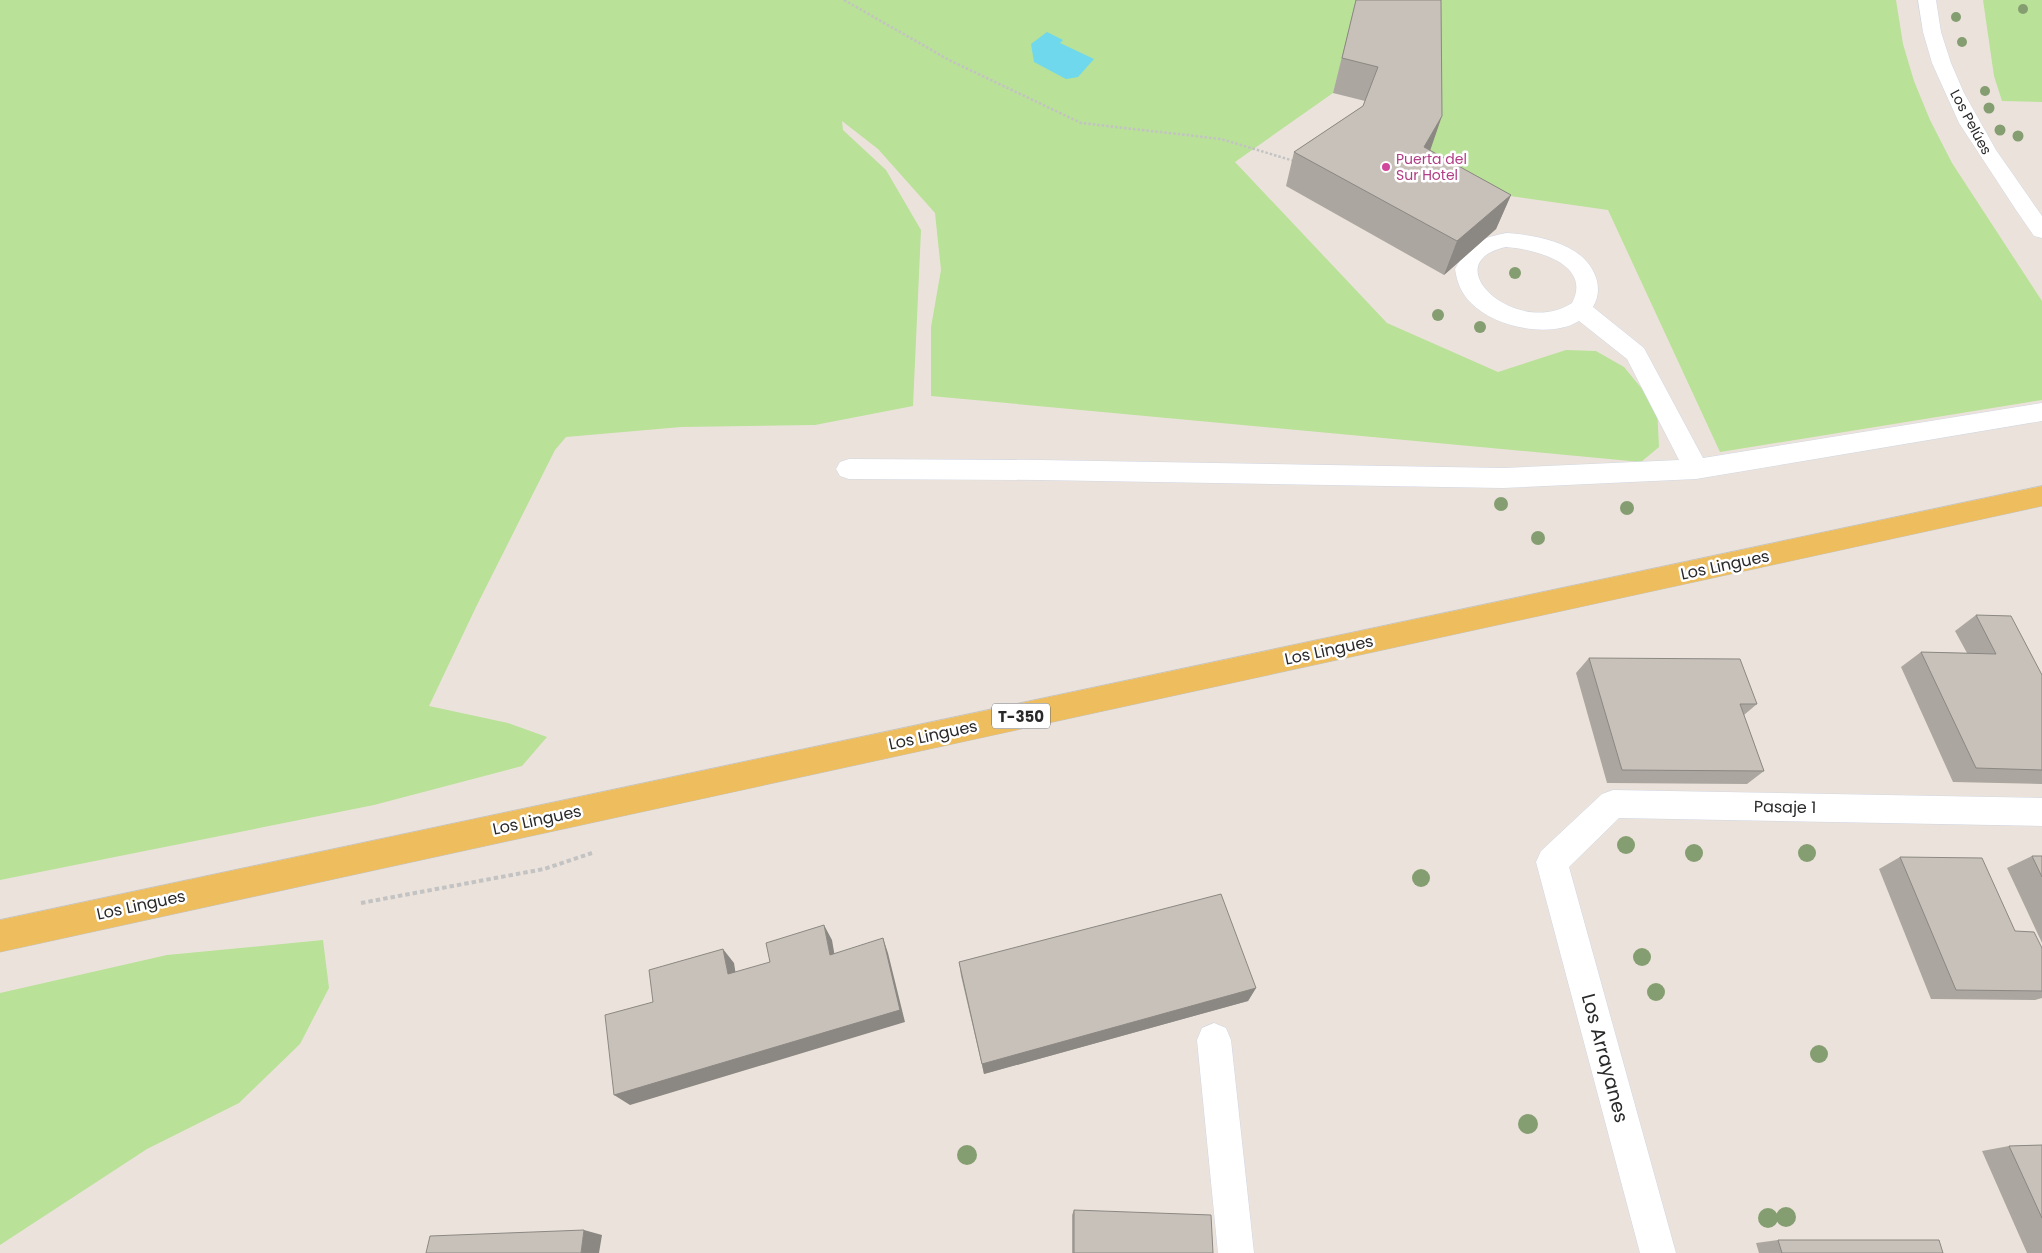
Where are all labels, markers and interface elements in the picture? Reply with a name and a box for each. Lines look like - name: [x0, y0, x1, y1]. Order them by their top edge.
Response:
- street label: Los Pelúes: [1945, 86, 1997, 158]
- place label: Puerta del Sur Hotel: [1396, 149, 1467, 185]
- marker: Puerta del Sur Hotel: [1380, 161, 1392, 173]
- street label: Los Lingues: [1678, 544, 1772, 586]
- street label: Los Lingues: [1282, 629, 1376, 671]
- road number: T-350: [992, 704, 1050, 728]
- street label: Los Lingues: [886, 714, 980, 756]
- street label: Pasaje 1: [1754, 795, 1816, 819]
- street label: Los Lingues: [490, 799, 584, 841]
- street label: Los Lingues: [94, 884, 188, 926]
- street label: Los Arrayanes: [1575, 990, 1635, 1126]

